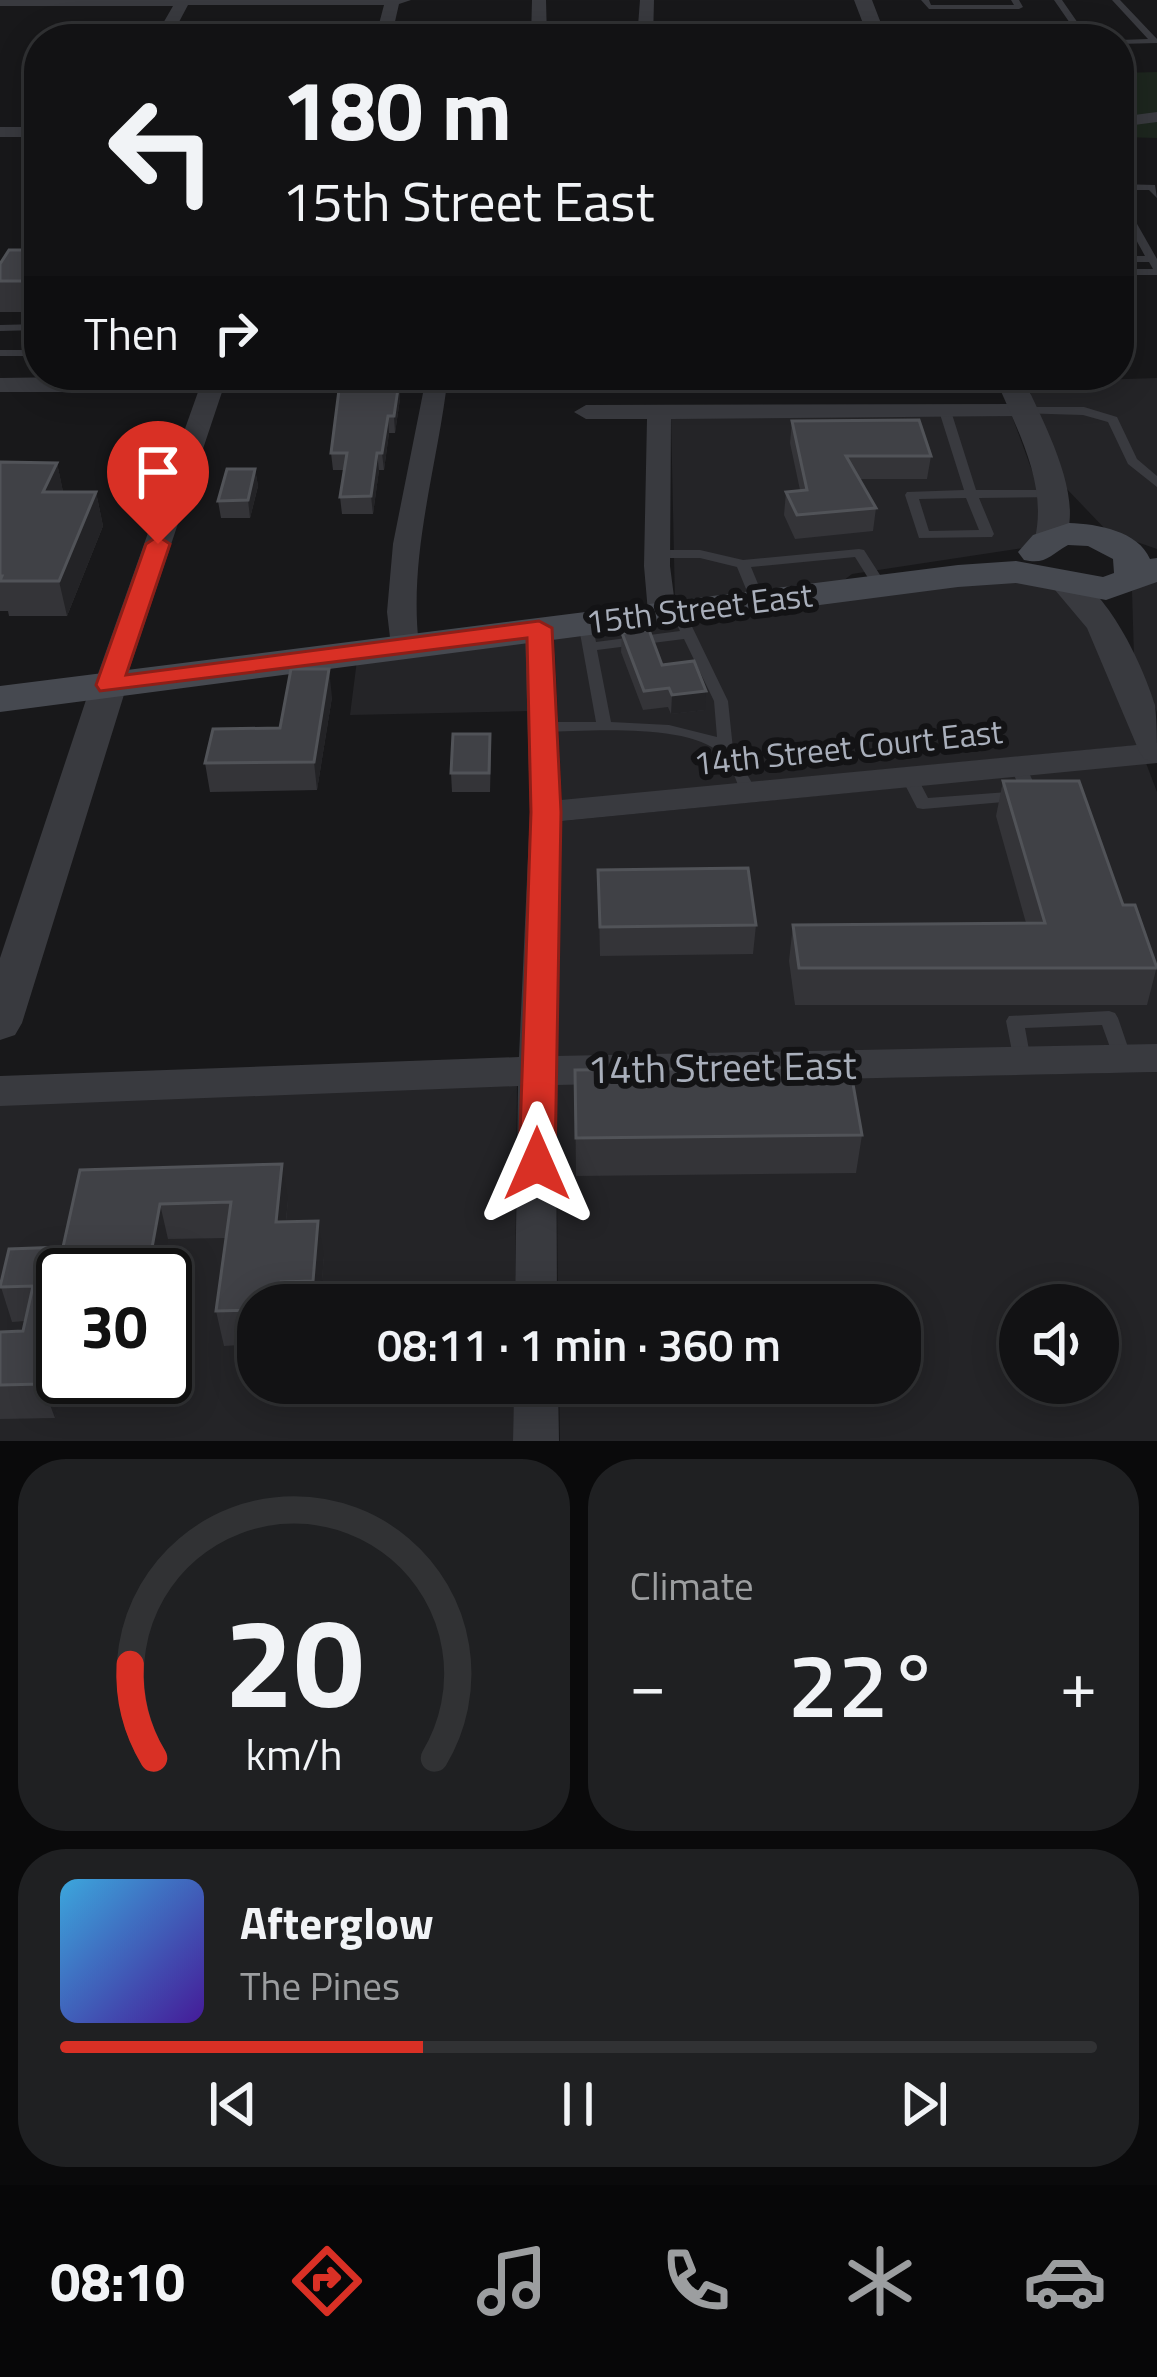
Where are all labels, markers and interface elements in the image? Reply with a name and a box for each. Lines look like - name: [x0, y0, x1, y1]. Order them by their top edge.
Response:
- text: 180 m: [282, 45, 512, 173]
- icon: left: [84, 72, 240, 228]
- text: 15th Street East: [282, 160, 654, 242]
- text: Then: [84, 299, 179, 367]
- icon: right: [203, 300, 269, 366]
- pin: [107, 421, 209, 544]
- icon: arrive: [125, 439, 191, 505]
- street label: 15th Street East: [583, 569, 815, 647]
- street label: 14th Street Court East: [691, 706, 1005, 788]
- street label: 14th Street East: [587, 1035, 857, 1098]
- position arrow: [474, 1101, 600, 1227]
- speed limit sign: 30: [36, 1248, 192, 1404]
- map controls: [999, 1284, 1119, 1404]
- button: sound: [999, 1284, 1119, 1404]
- text: 08:11 · 1 min · 360 m: [377, 1310, 781, 1378]
- text: Climate: [630, 1556, 754, 1615]
- text: 20: [224, 1566, 364, 1755]
- text: 22°: [788, 1615, 939, 1752]
- text: −: [630, 1633, 666, 1734]
- text: +: [1060, 1633, 1097, 1734]
- text: km/h: [245, 1721, 342, 1787]
- text: Afterglow: [240, 1888, 434, 1956]
- text: The Pines: [240, 1956, 400, 2015]
- icon: previous: [200, 2071, 266, 2137]
- icon: pause: [545, 2071, 611, 2137]
- icon: next: [891, 2071, 957, 2137]
- icon: directions: [285, 2239, 369, 2323]
- icon: music: [470, 2239, 554, 2323]
- icon: phone: [654, 2239, 738, 2323]
- icon: climate: [838, 2239, 922, 2323]
- icon: car: [1023, 2239, 1107, 2323]
- text: 08:10: [50, 2240, 185, 2322]

